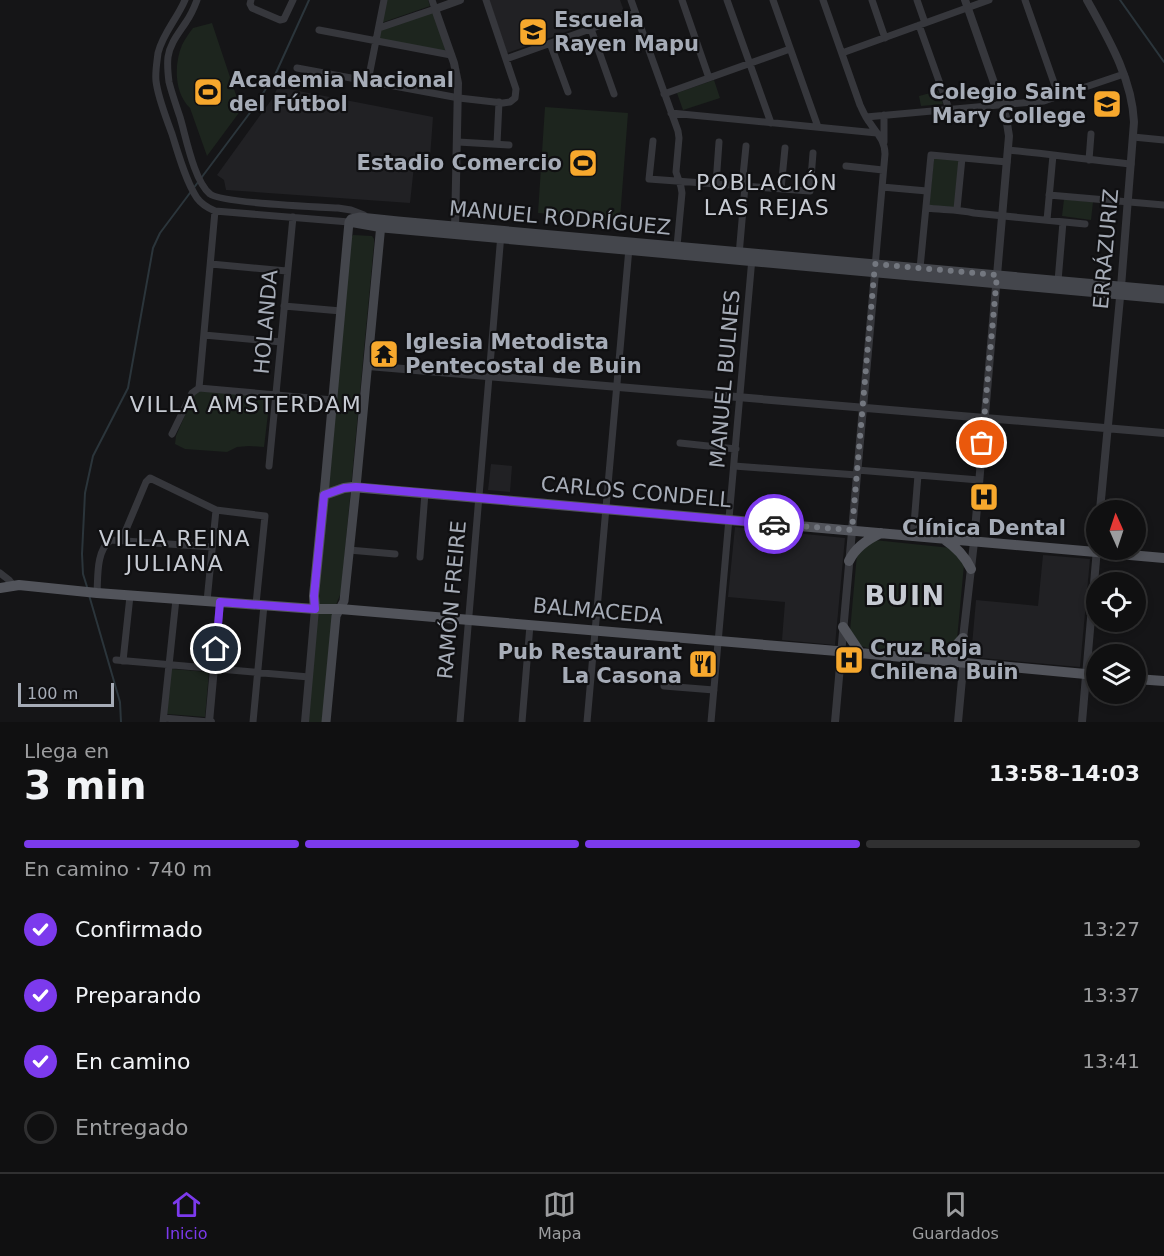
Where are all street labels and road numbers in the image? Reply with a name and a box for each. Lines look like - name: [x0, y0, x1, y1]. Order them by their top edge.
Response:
- street label: ERRÁZURIZ: [1088, 188, 1123, 310]
- street label: MANUEL RODRÍGUEZ: [448, 195, 672, 240]
- street label: HOLANDA: [249, 268, 283, 375]
- street label: MANUEL BULNES: [705, 289, 745, 469]
- street label: CARLOS CONDELL: [540, 472, 732, 512]
- street label: RAMÓN FREIRE: [432, 520, 471, 680]
- street label: BALMACEDA: [532, 593, 665, 629]

